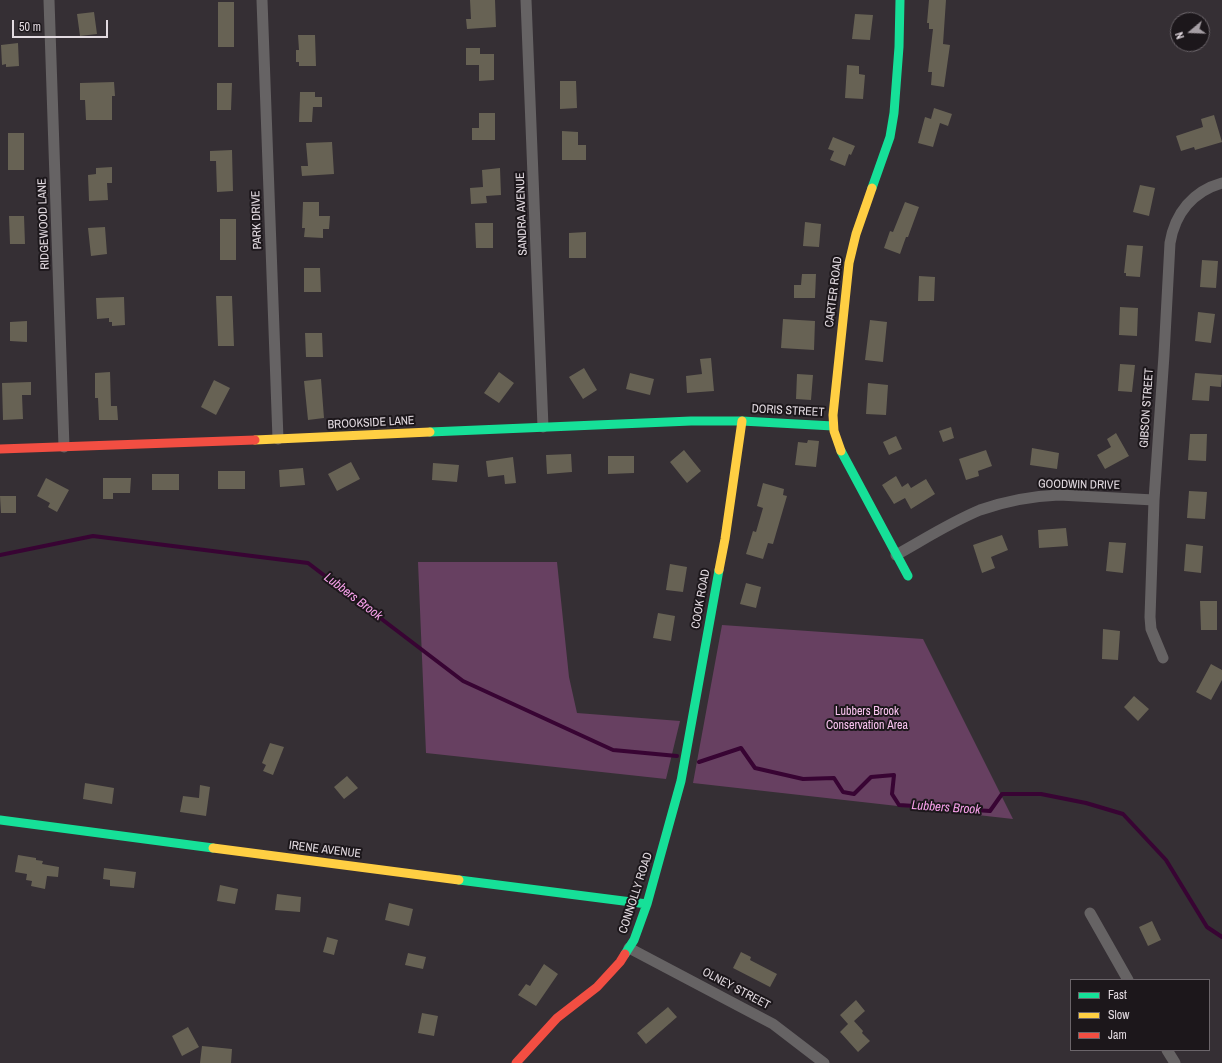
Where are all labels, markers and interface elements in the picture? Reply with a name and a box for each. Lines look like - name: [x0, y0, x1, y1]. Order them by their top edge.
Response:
- scale bar: [14, 12, 110, 38]
- north arrow: [1170, 12, 1210, 52]
- text: 50 m: [19, 19, 41, 35]
- text: N: [1172, 30, 1187, 41]
- street label: SANDRA AVENUE: [513, 172, 531, 256]
- street label: RIDGEWOOD LANE: [35, 178, 53, 270]
- street label: PARK DRIVE: [249, 190, 265, 250]
- street label: CARTER ROAD: [823, 256, 845, 328]
- street label: GIBSON STREET: [1137, 368, 1157, 448]
- street label: DORIS STREET: [751, 402, 825, 420]
- street label: BROOKSIDE LANE: [327, 414, 415, 432]
- street label: GOODWIN DRIVE: [1038, 477, 1120, 493]
- street label: COOK ROAD: [689, 568, 713, 630]
- water label: Lubbers Brook: [321, 570, 385, 624]
- park label: Lubbers Brook Conservation Area: [826, 705, 908, 733]
- water label: Lubbers Brook: [911, 798, 981, 818]
- street label: IRENE AVENUE: [288, 838, 362, 862]
- street label: CONNOLLY ROAD: [616, 851, 656, 935]
- street label: OLNEY STREET: [700, 965, 772, 1013]
- legend: [1070, 979, 1210, 1051]
- text: Fast: [1108, 987, 1127, 1003]
- text: Slow: [1108, 1007, 1129, 1023]
- text: Jam: [1108, 1027, 1127, 1043]

